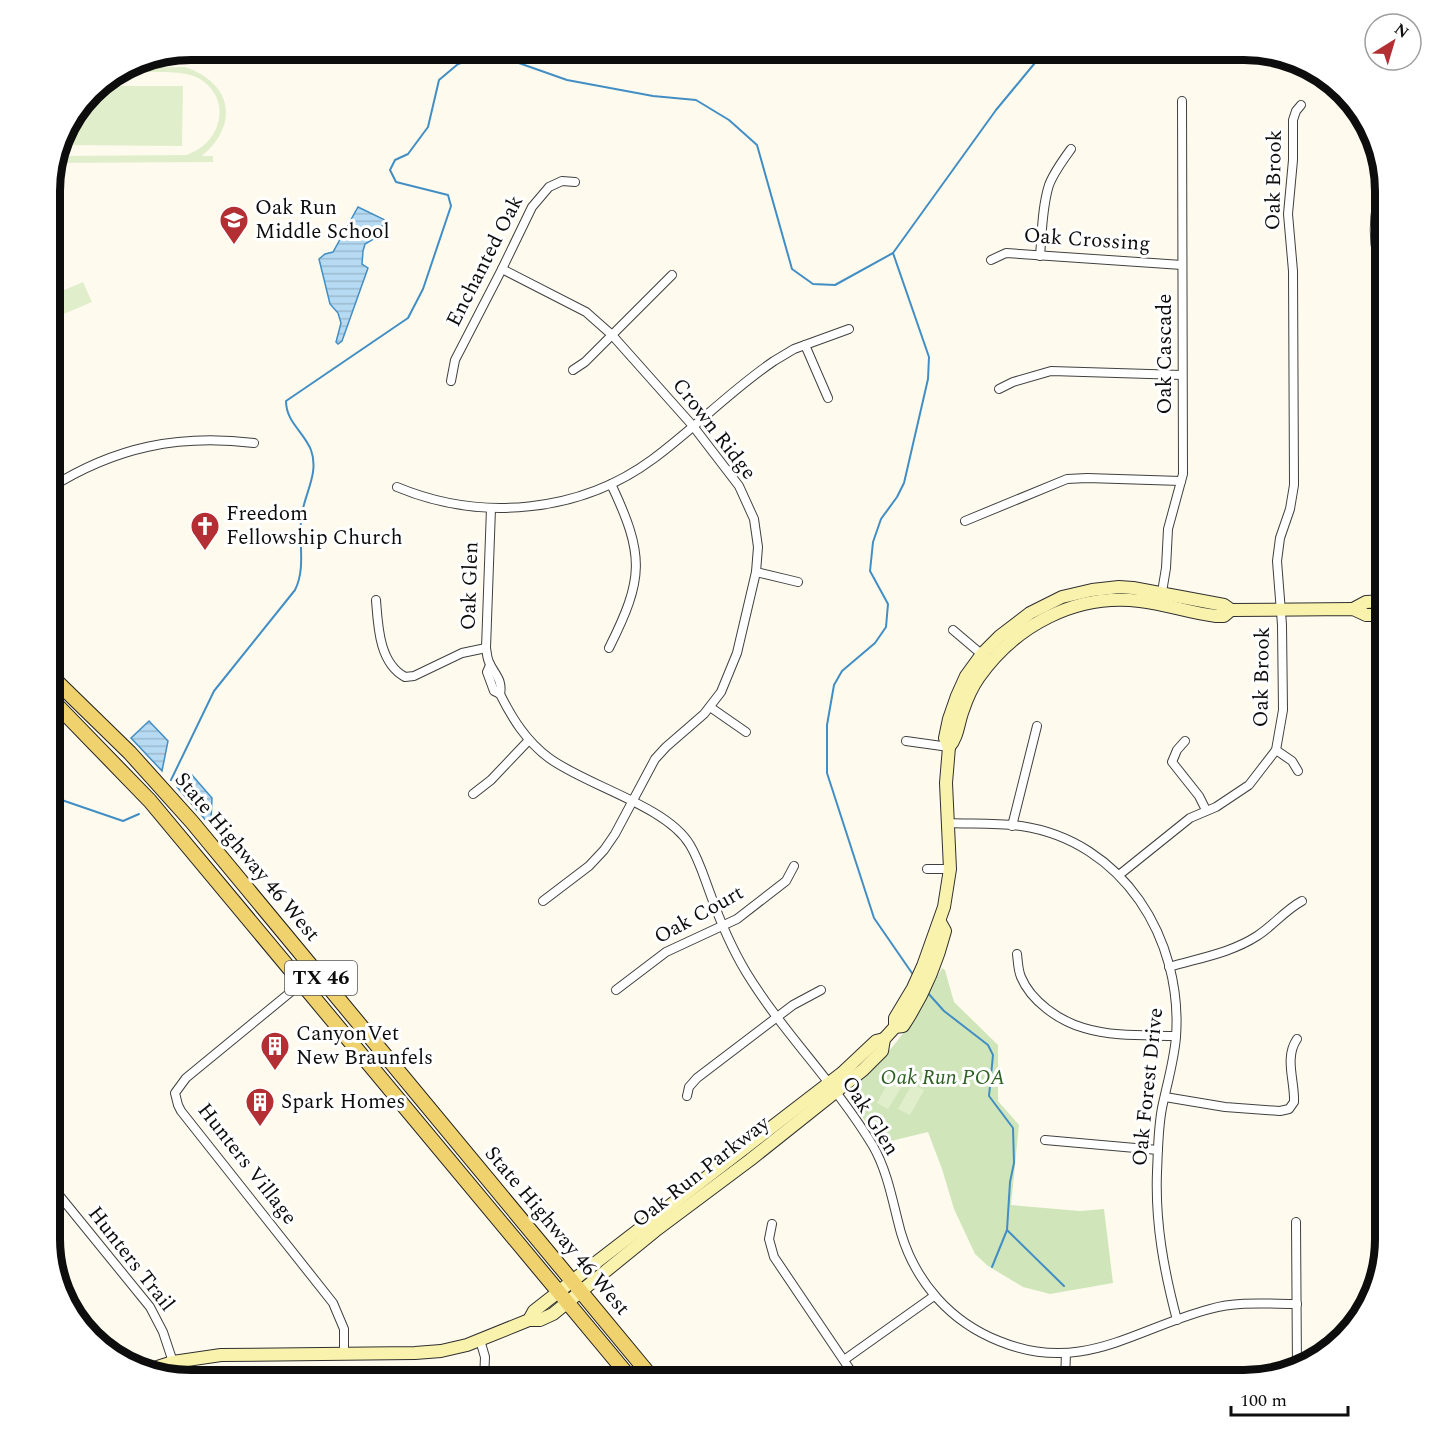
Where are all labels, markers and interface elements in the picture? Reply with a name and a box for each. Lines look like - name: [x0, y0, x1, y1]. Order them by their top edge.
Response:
- north arrow: [1363, 12, 1423, 72]
- text: N: [1389, 17, 1414, 44]
- street label: Oak Brook: [1257, 129, 1291, 231]
- street label: Enchanted Oak: [438, 189, 532, 332]
- place label: Oak Run Middle School: [255, 192, 390, 248]
- school or university icon: Oak Run Middle School: [218, 204, 250, 246]
- street label: Oak Crossing: [1022, 220, 1152, 260]
- street label: Oak Cascade: [1149, 294, 1181, 414]
- street label: Crown Ridge: [664, 371, 764, 487]
- place label: Freedom Fellowship Church: [226, 498, 403, 554]
- church icon: Freedom Fellowship Church: [189, 510, 221, 552]
- street label: Oak Glen: [452, 541, 488, 631]
- street label: Oak Brook: [1245, 626, 1279, 728]
- street label: State Highway 46 West: [166, 765, 328, 949]
- street label: Oak Court: [648, 877, 750, 953]
- road number: TX 46: [285, 961, 357, 995]
- street label: Oak Forest Drive: [1124, 1006, 1172, 1168]
- place label: CanyonVet New Braunfels: [296, 1018, 433, 1074]
- building icon: CanyonVet New Braunfels: [259, 1030, 291, 1072]
- park label: Oak Run POA: [880, 1062, 1006, 1094]
- street label: Oak Glen: [833, 1070, 907, 1162]
- building icon: Spark Homes: [244, 1086, 276, 1128]
- place label: Spark Homes: [281, 1086, 405, 1118]
- street label: Hunters Village: [189, 1096, 305, 1232]
- street label: Oak Run Parkway: [626, 1108, 777, 1236]
- street label: State Highway 46 West: [476, 1139, 638, 1323]
- street label: Hunters Trail: [79, 1199, 183, 1319]
- scale bar: [1231, 1379, 1348, 1417]
- text: 100 m: [1240, 1387, 1287, 1414]

